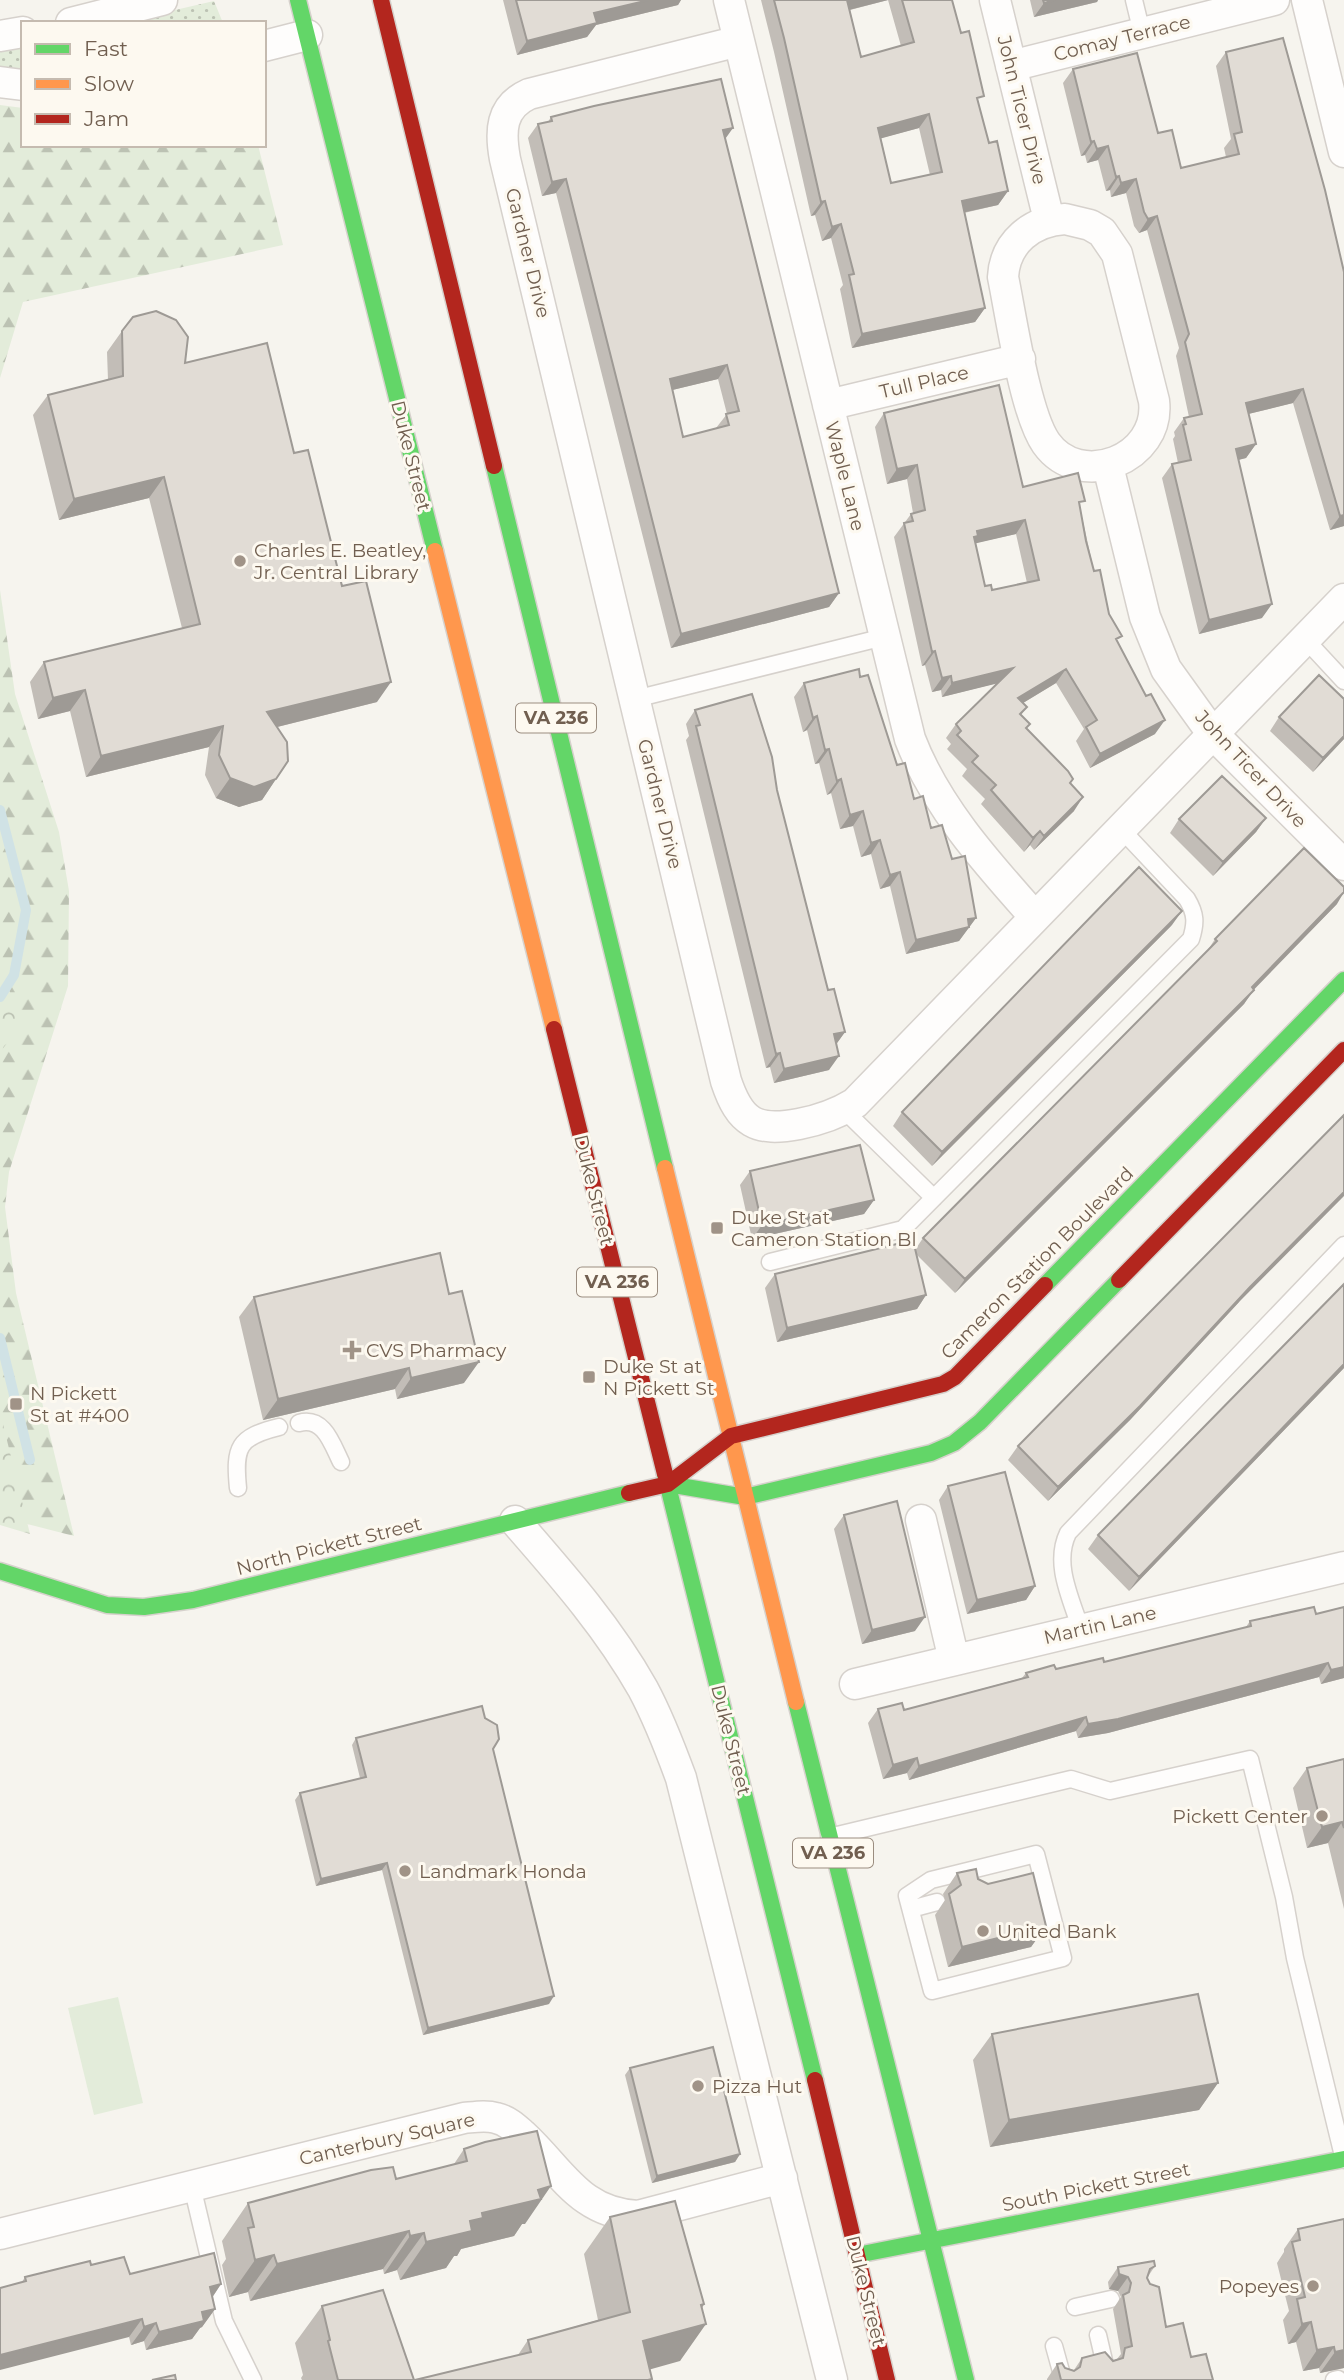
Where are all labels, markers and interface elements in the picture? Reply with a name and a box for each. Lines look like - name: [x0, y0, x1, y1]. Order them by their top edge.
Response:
- street label: Comay Terrace: [1051, 10, 1193, 66]
- legend: [21, 21, 266, 147]
- street label: John Ticer Drive: [992, 32, 1052, 187]
- text: Fast: [84, 36, 128, 61]
- text: Slow: [84, 71, 134, 96]
- text: Jam: [83, 106, 129, 131]
- street label: Gardner Drive: [501, 186, 555, 320]
- street label: Tull Place: [877, 361, 971, 403]
- street label: Duke Street: [386, 398, 436, 514]
- street label: Waple Lane: [820, 419, 870, 533]
- place label: Charles E. Beatley, Jr. Central Library: [253, 539, 426, 584]
- marker: Charles E. Beatley, Jr. Central Library: [232, 553, 248, 569]
- road number: VA 236: [516, 704, 596, 732]
- street label: John Ticer Drive: [1190, 705, 1311, 833]
- street label: Gardner Drive: [633, 737, 687, 871]
- street label: Duke Street: [569, 1132, 619, 1248]
- street label: Cameron Station Boulevard: [936, 1162, 1138, 1364]
- place label: Duke St at Cameron Station Bl: [731, 1206, 917, 1251]
- marker: Duke St at Cameron Station Bl: [709, 1220, 725, 1236]
- road number: VA 236: [577, 1268, 657, 1296]
- place label: CVS Pharmacy: [366, 1339, 507, 1362]
- marker: CVS Pharmacy: [344, 1342, 360, 1358]
- place label: Duke St at N Pickett St: [603, 1355, 715, 1400]
- marker: Duke St at N Pickett St: [581, 1369, 597, 1385]
- place label: N Pickett St at #400: [30, 1382, 129, 1427]
- marker: N Pickett St at #400: [8, 1396, 24, 1412]
- street label: North Pickett Street: [234, 1512, 424, 1580]
- street label: Martin Lane: [1042, 1601, 1158, 1649]
- street label: Duke Street: [706, 1682, 756, 1798]
- place label: Pickett Center: [1172, 1805, 1308, 1828]
- marker: Pickett Center: [1314, 1808, 1330, 1824]
- road number: VA 236: [793, 1839, 873, 1868]
- place label: Landmark Honda: [419, 1860, 587, 1883]
- marker: Landmark Honda: [397, 1863, 413, 1879]
- place label: United Bank: [997, 1920, 1117, 1943]
- marker: United Bank: [975, 1923, 991, 1939]
- place label: Pizza Hut: [712, 2075, 803, 2098]
- marker: Pizza Hut: [690, 2078, 706, 2094]
- street label: Canterbury Square: [297, 2108, 477, 2170]
- street label: South Pickett Street: [1000, 2157, 1192, 2217]
- street label: Duke Street: [841, 2233, 891, 2349]
- place label: Popeyes: [1219, 2275, 1299, 2298]
- marker: Popeyes: [1305, 2278, 1321, 2294]

